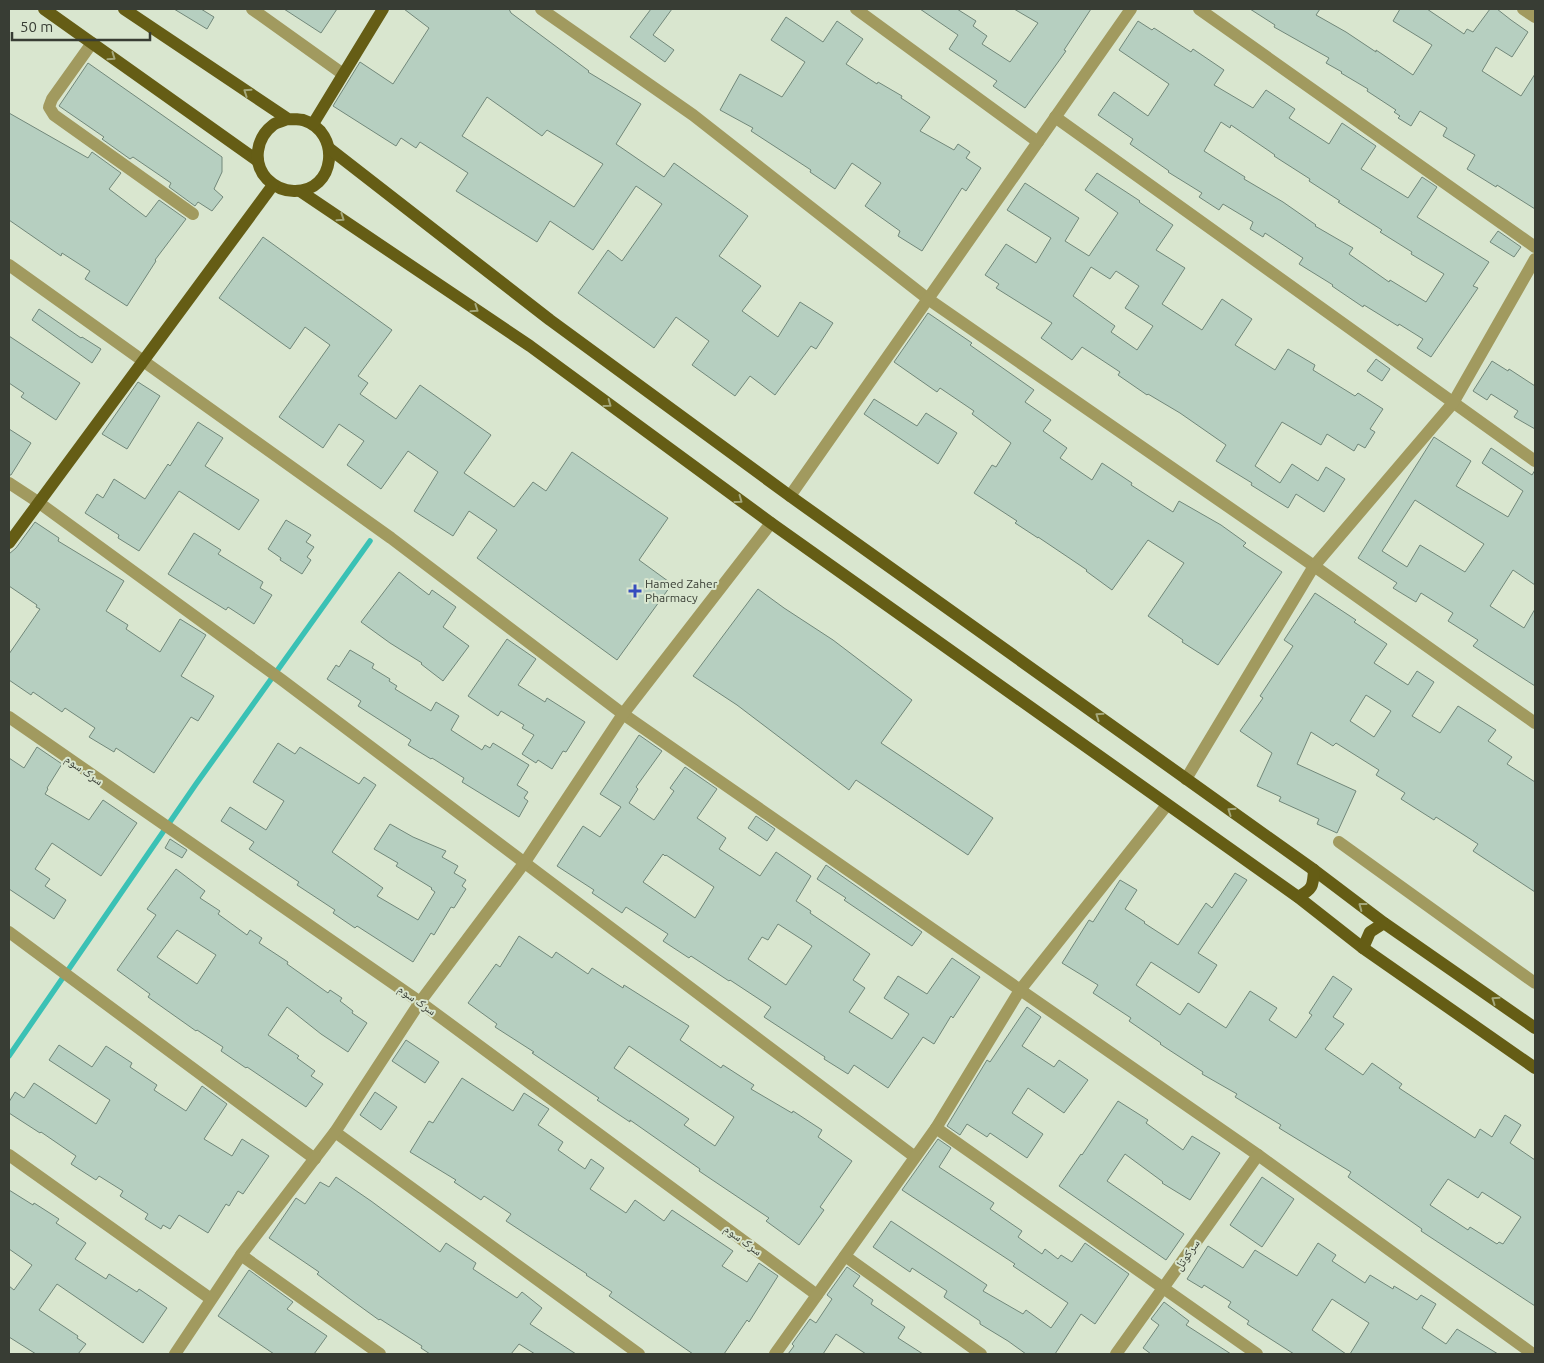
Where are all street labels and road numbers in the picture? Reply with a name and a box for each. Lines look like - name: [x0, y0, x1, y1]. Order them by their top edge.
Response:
- street label: سرک سوم: [62, 752, 106, 789]
- street label: سرک سوم: [395, 982, 439, 1019]
- street label: سرک سوم: [721, 1222, 765, 1259]
- street label: سرکوتل: [1171, 1237, 1203, 1273]

